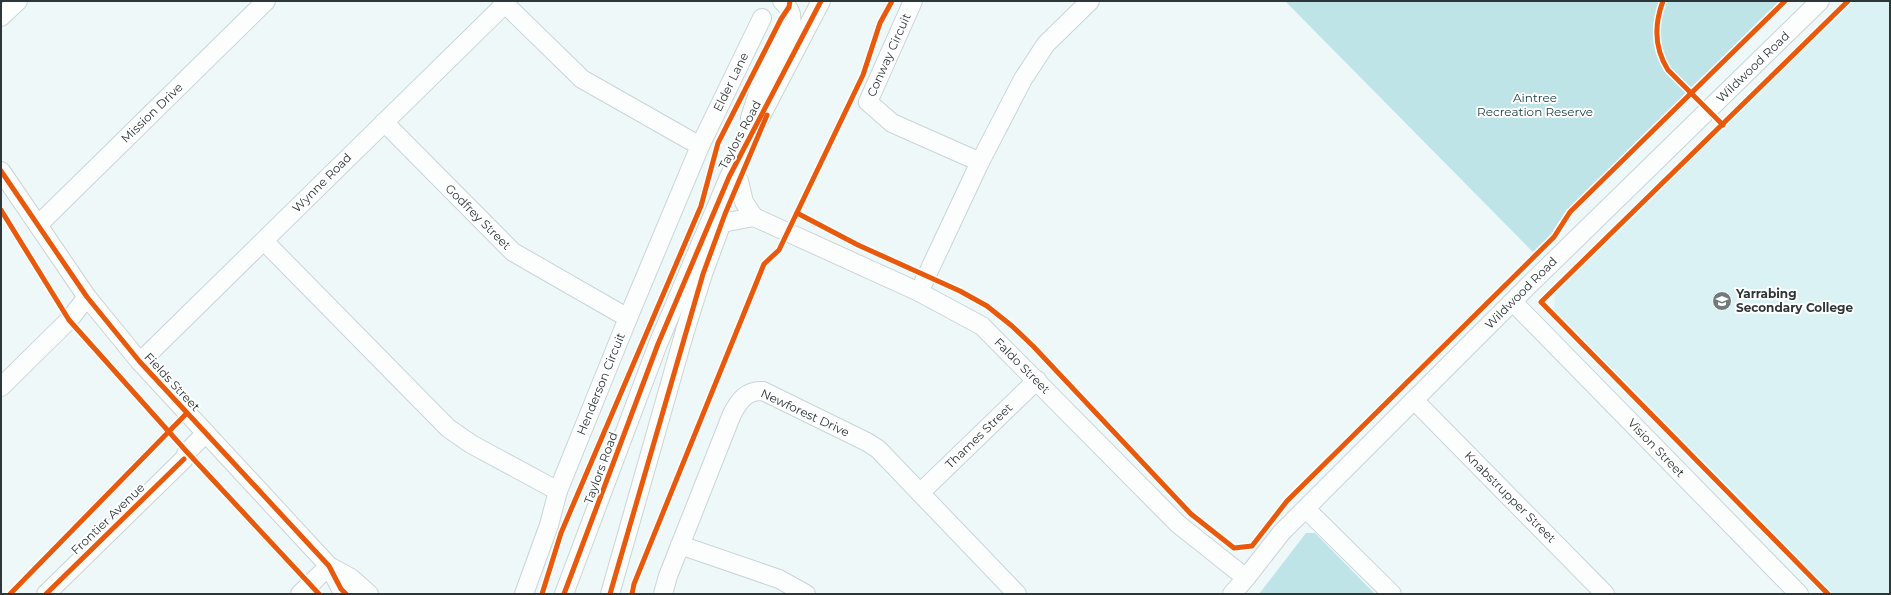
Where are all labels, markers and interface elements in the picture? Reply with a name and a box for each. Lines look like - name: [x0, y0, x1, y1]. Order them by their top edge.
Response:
- street label: Conway Circuit: [863, 11, 914, 99]
- street label: Wildwood Road: [1713, 28, 1792, 105]
- street label: Elder Lane: [710, 50, 751, 114]
- street label: Mission Drive: [118, 80, 186, 146]
- park label: Aintree Recreation Reserve: [1477, 90, 1593, 119]
- street label: Taylors Road: [715, 98, 764, 172]
- street label: Wynne Road: [289, 150, 354, 215]
- street label: Godfrey Street: [442, 181, 514, 253]
- street label: Wildwood Road: [1481, 253, 1560, 332]
- place label: Yarrabing Secondary College: [1735, 286, 1853, 315]
- school or university icon: Yarrabing Secondary College: [1711, 290, 1733, 312]
- street label: Henderson Circuit: [573, 330, 628, 437]
- street label: Faldo Street: [991, 335, 1053, 397]
- street label: Fields Street: [141, 349, 203, 414]
- street label: Newforest Drive: [758, 385, 852, 440]
- street label: Thames Street: [942, 400, 1015, 471]
- street label: Vision Street: [1625, 415, 1688, 480]
- street label: Taylors Road: [581, 430, 621, 506]
- street label: Knabstrupper Street: [1462, 448, 1559, 546]
- street label: Frontier Avenue: [68, 480, 148, 558]

